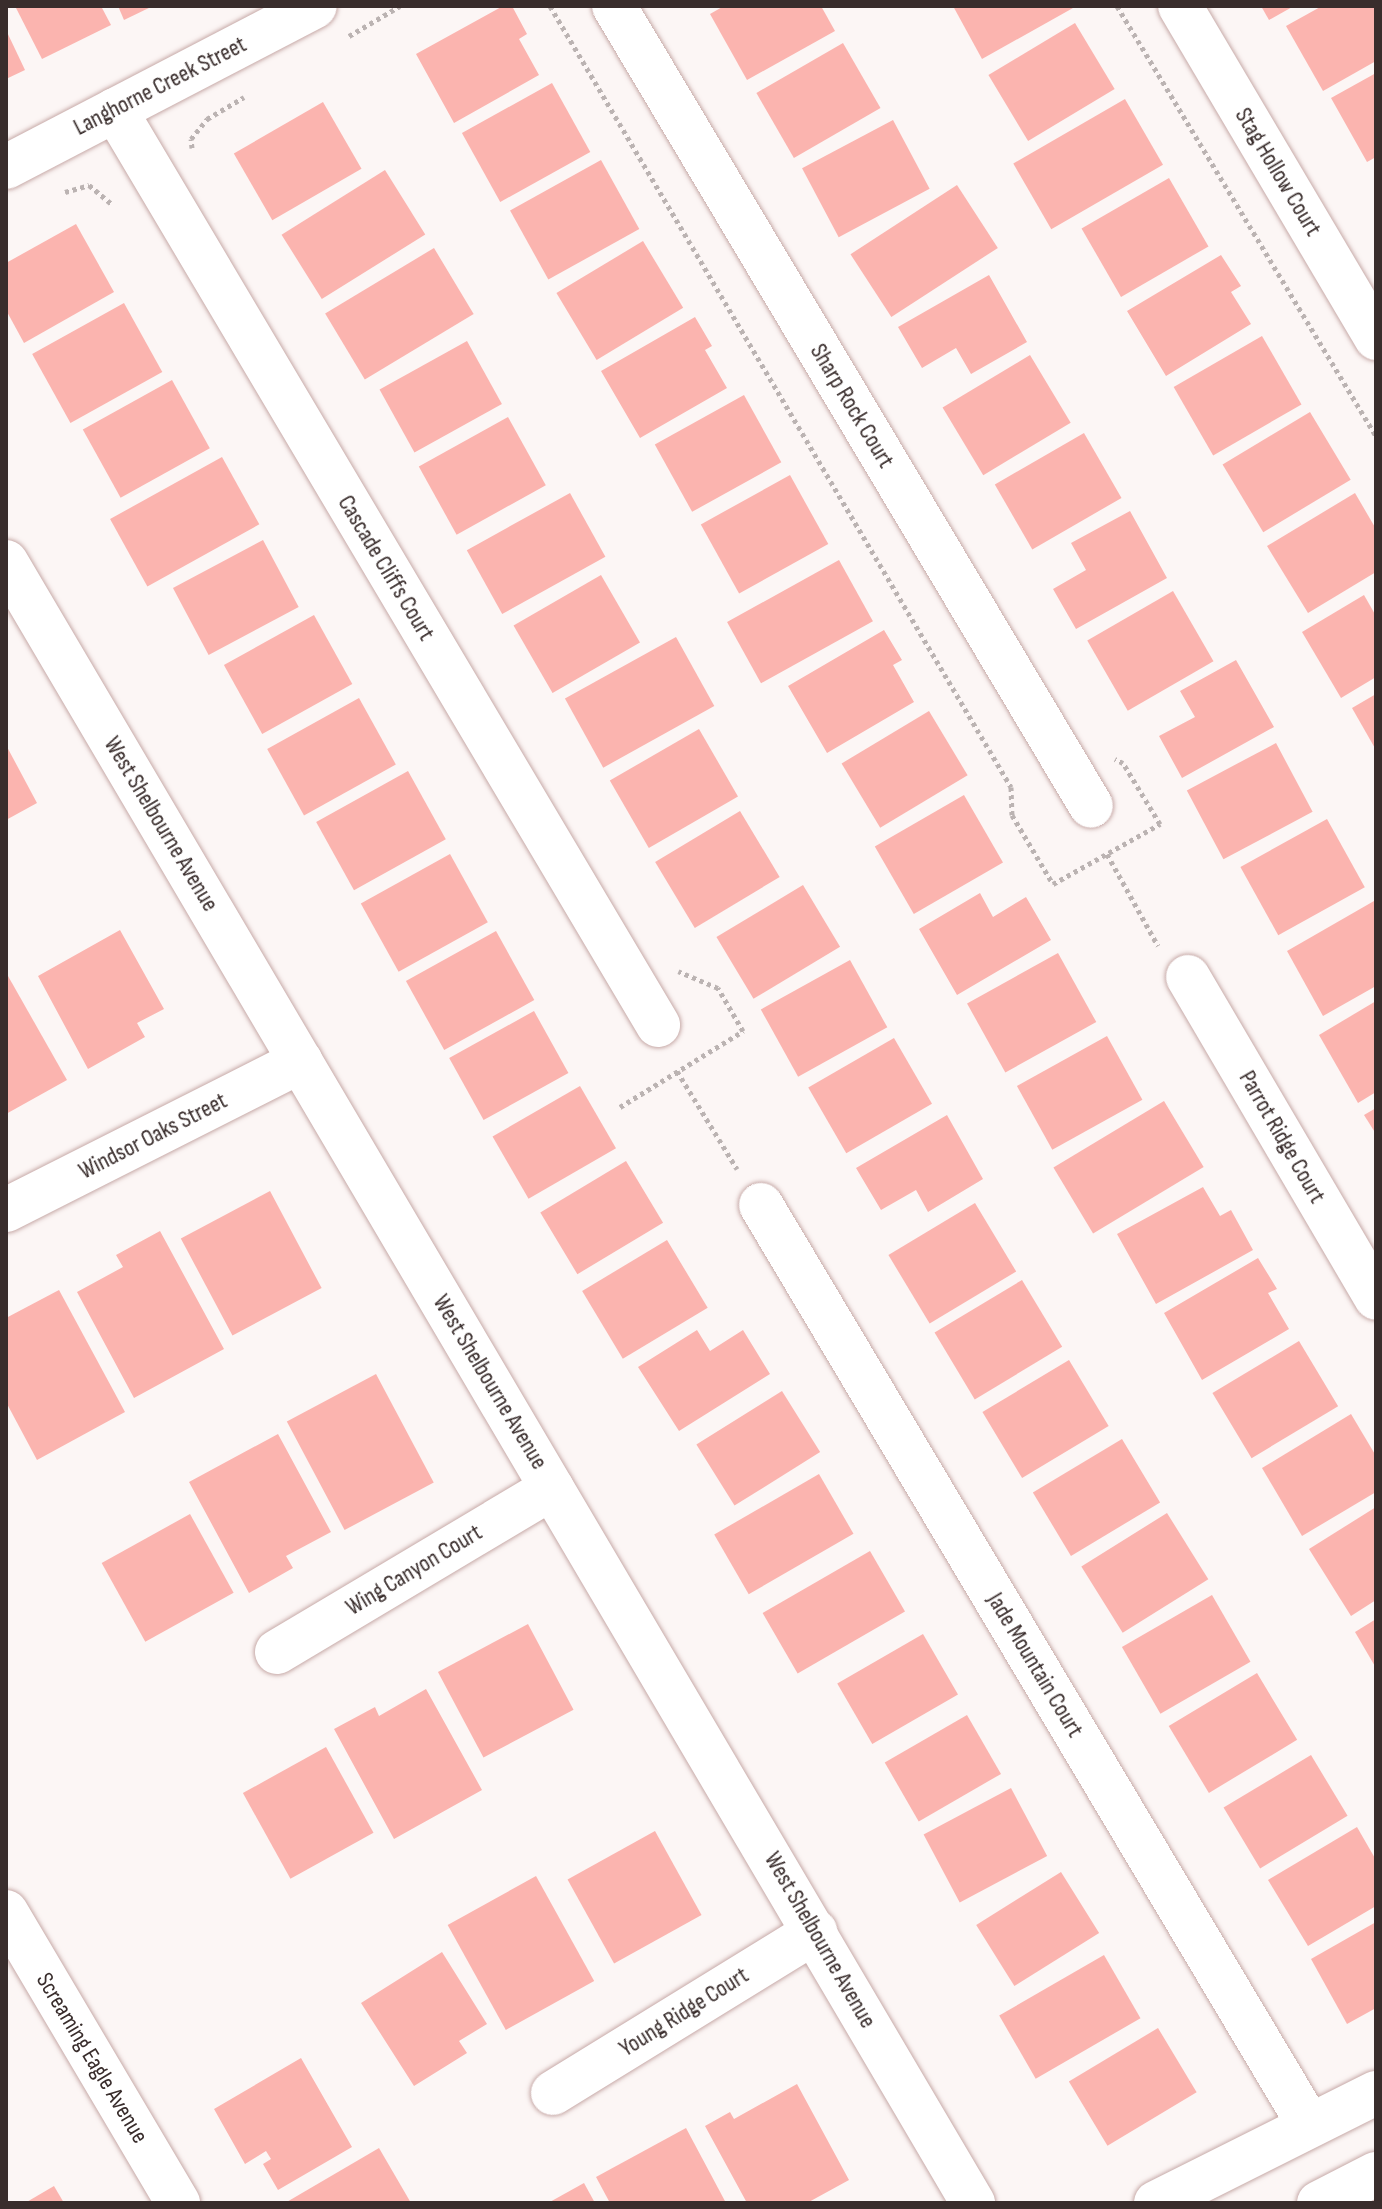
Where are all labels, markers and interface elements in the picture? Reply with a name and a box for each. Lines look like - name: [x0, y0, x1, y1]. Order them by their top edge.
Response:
- street label: Langhorne Creek Street: [69, 30, 251, 142]
- street label: Stag Hollow Court: [1229, 103, 1327, 241]
- street label: Sharp Rock Court: [804, 339, 900, 473]
- street label: Cascade Cliffs Court: [331, 490, 441, 646]
- street label: West Shelbourne Avenue: [98, 731, 224, 917]
- street label: Parrot Ridge Court: [1233, 1066, 1331, 1208]
- street label: Windsor Oaks Street: [74, 1086, 232, 1186]
- street label: West Shelbourne Avenue: [427, 1289, 553, 1475]
- street label: Wing Canyon Court: [341, 1518, 487, 1622]
- street label: Jade Mountain Court: [981, 1588, 1089, 1742]
- street label: West Shelbourne Avenue: [758, 1847, 882, 2033]
- street label: Young Ridge Court: [614, 1961, 754, 2063]
- street label: Screaming Eagle Avenue: [30, 1968, 154, 2148]

